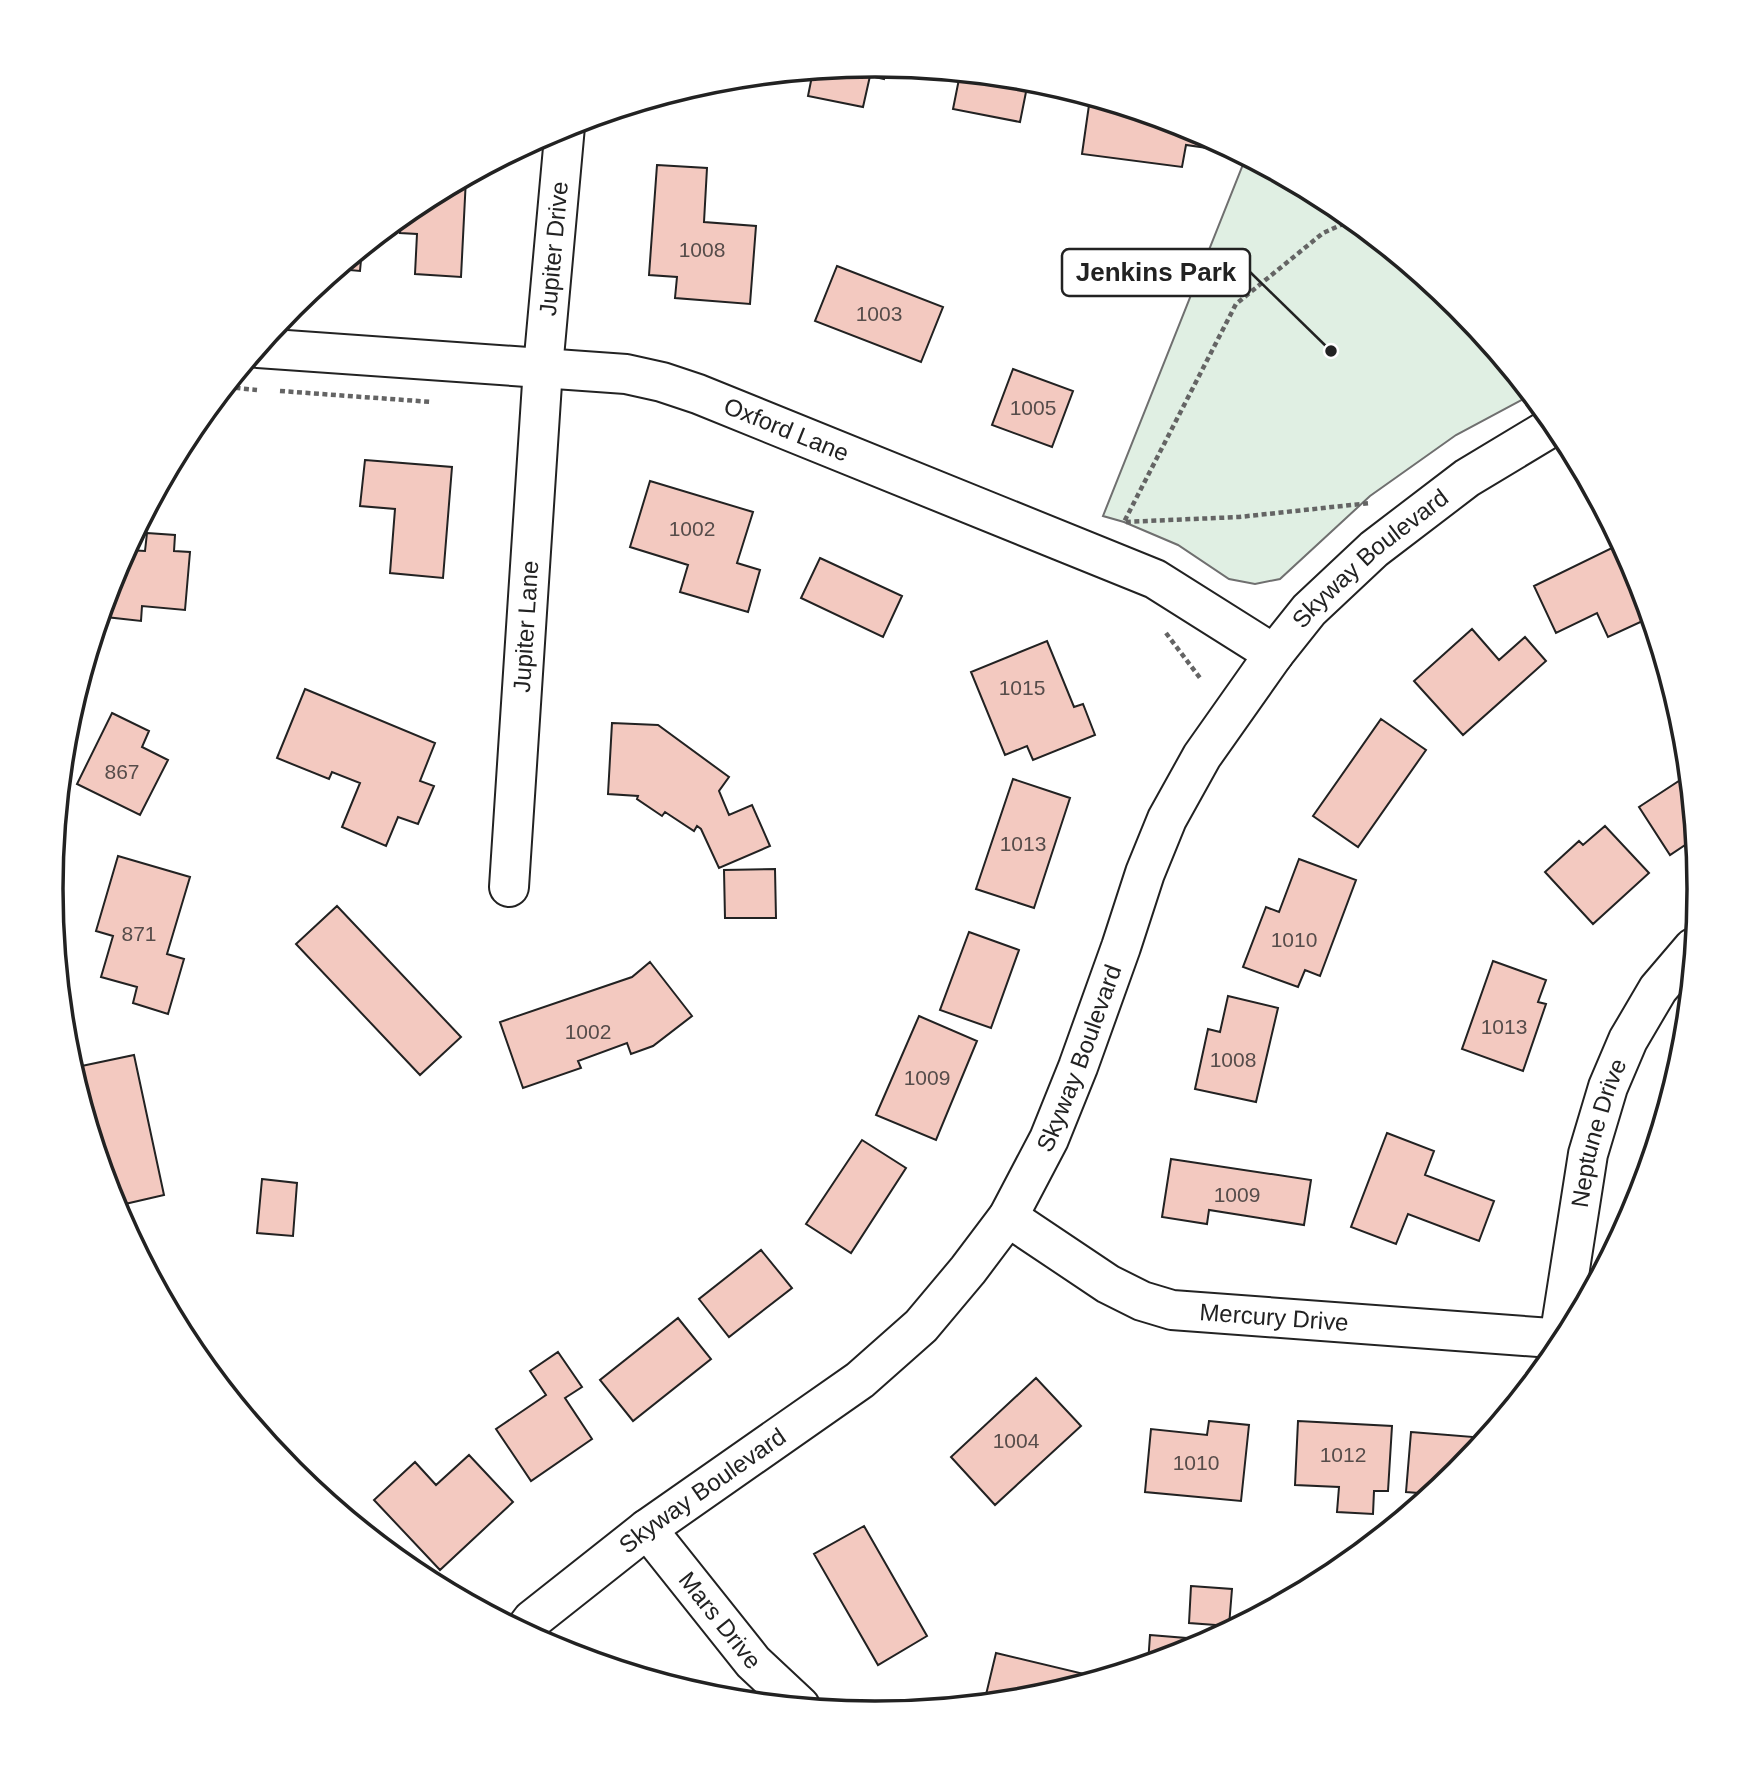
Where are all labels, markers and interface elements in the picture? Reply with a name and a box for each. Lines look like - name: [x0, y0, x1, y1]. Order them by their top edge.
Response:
- street label: Jupiter Drive: [534, 180, 573, 317]
- house number: 1008: [679, 238, 725, 261]
- callout: Jenkins Park: [1062, 249, 1250, 296]
- text: Jenkins Park: [1076, 257, 1237, 287]
- house number: 1003: [856, 302, 902, 325]
- street label: Oxford Lane: [720, 392, 853, 467]
- house number: 1005: [1010, 396, 1056, 419]
- street label: Skyway Boulevard: [1286, 483, 1453, 633]
- house number: 1002: [669, 517, 715, 540]
- street label: Jupiter Lane: [508, 560, 543, 693]
- house number: 1015: [999, 676, 1045, 699]
- house number: 867: [104, 760, 140, 783]
- house number: 1013: [1000, 832, 1046, 855]
- house number: 871: [121, 922, 157, 945]
- house number: 1010: [1271, 928, 1317, 951]
- street label: Skyway Boulevard: [1031, 961, 1126, 1156]
- house number: 1013: [1481, 1015, 1527, 1038]
- house number: 1002: [565, 1020, 611, 1043]
- house number: 1008: [1210, 1048, 1256, 1071]
- street label: Neptune Drive: [1566, 1054, 1632, 1209]
- house number: 1009: [904, 1066, 950, 1089]
- house number: 1009: [1214, 1183, 1260, 1206]
- street label: Mercury Drive: [1199, 1298, 1350, 1336]
- street label: Skyway Boulevard: [614, 1422, 791, 1559]
- house number: 1004: [993, 1429, 1040, 1452]
- house number: 1012: [1320, 1443, 1366, 1466]
- house number: 1010: [1173, 1451, 1219, 1474]
- street label: Mars Drive: [674, 1566, 767, 1674]

